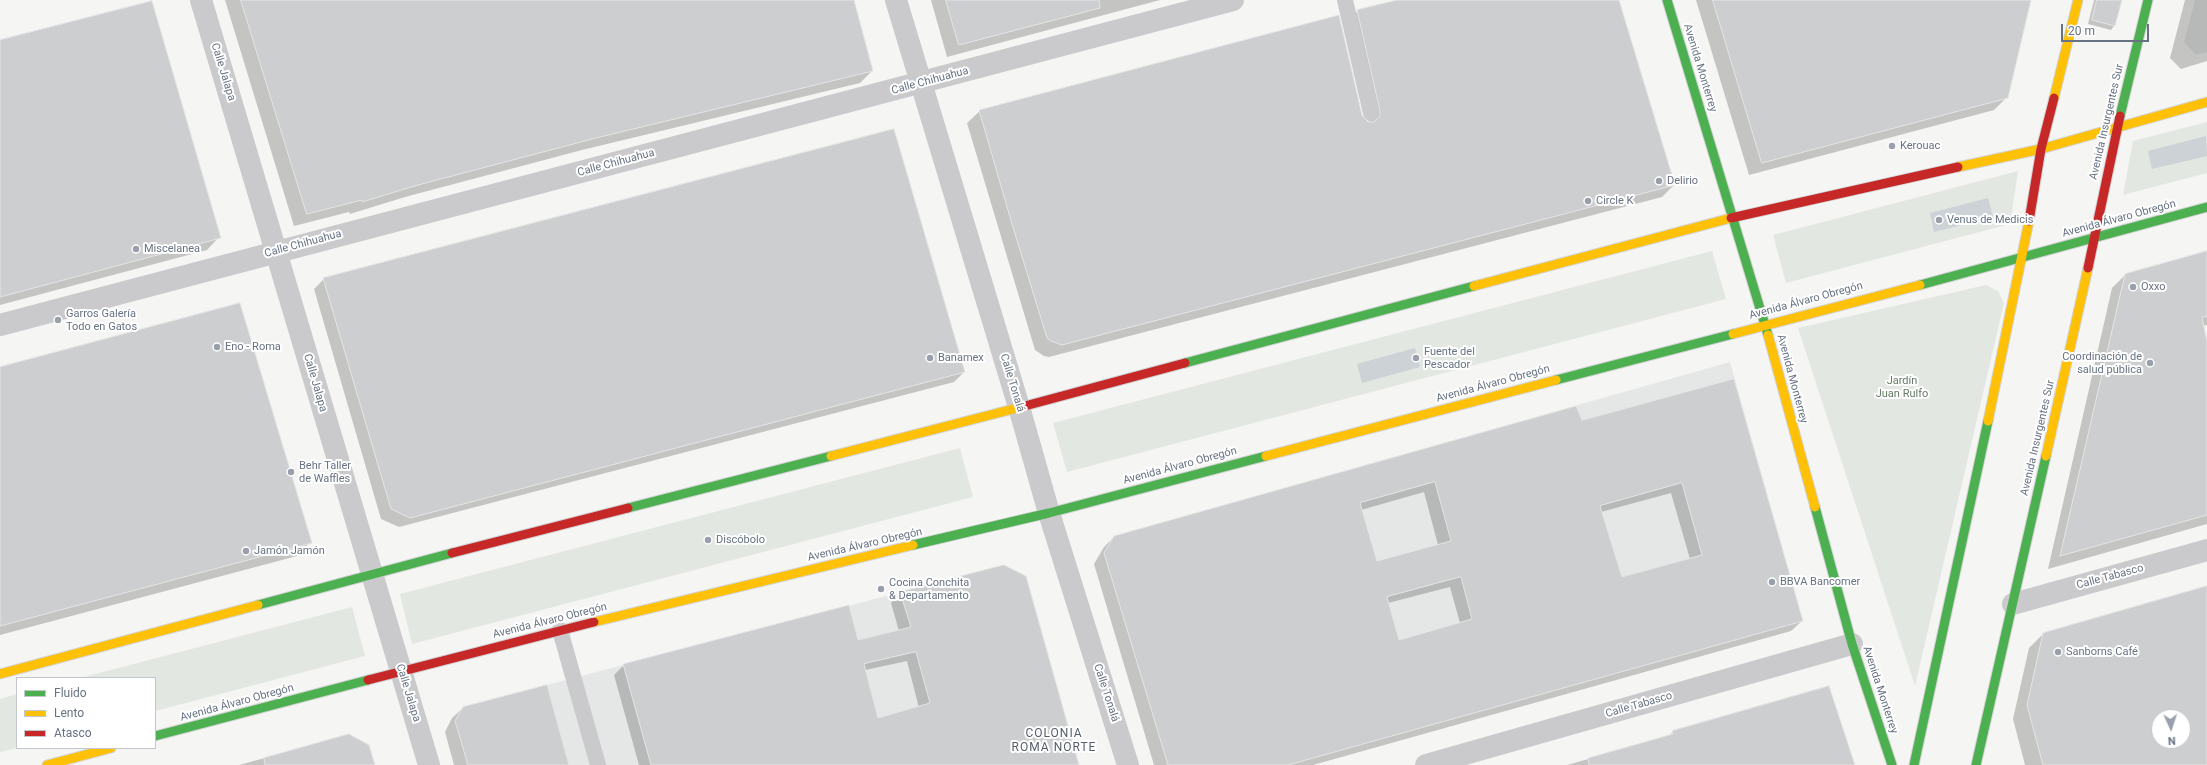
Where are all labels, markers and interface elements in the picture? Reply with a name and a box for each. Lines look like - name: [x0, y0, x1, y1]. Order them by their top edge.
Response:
- scale bar: [2063, 16, 2151, 42]
- street label: Avenida Monterrey: [1680, 22, 1720, 114]
- text: 20 m: [2068, 24, 2095, 38]
- street label: Calle Jalapa: [208, 41, 238, 103]
- street label: Avenida Insurgentes Sur: [2087, 63, 2127, 181]
- street label: Calle Chihuahua: [890, 64, 970, 98]
- place label: Kerouac: [1900, 139, 1940, 153]
- marker: Kerouac: [1887, 141, 1897, 151]
- street label: Calle Chihuahua: [576, 146, 656, 180]
- place label: Delirio: [1667, 174, 1698, 188]
- marker: Delirio: [1654, 176, 1664, 186]
- place label: Circle K: [1596, 194, 1633, 208]
- marker: Circle K: [1583, 196, 1593, 206]
- street label: Avenida Álvaro Obregón: [2061, 197, 2177, 241]
- place label: Venus de Medicis: [1947, 213, 2033, 227]
- marker: Venus de Medicis: [1934, 215, 1944, 225]
- street label: Calle Chihuahua: [263, 227, 343, 261]
- place label: Miscelanea: [144, 242, 200, 256]
- marker: Miscelanea: [131, 244, 141, 254]
- street label: Avenida Álvaro Obregón: [1748, 279, 1864, 323]
- place label: Oxxo: [2141, 280, 2166, 294]
- marker: Oxxo: [2128, 282, 2138, 292]
- place label: Garros Galería Todo en Gatos: [66, 307, 137, 333]
- marker: Garros Galería Todo en Gatos: [53, 315, 63, 325]
- street label: Avenida Monterrey: [1774, 333, 1810, 425]
- place label: Eno - Roma: [225, 340, 281, 354]
- marker: Eno - Roma: [212, 342, 222, 352]
- place label: Fuente del Pescador: [1424, 345, 1475, 371]
- place label: Coordinación de salud pública: [2062, 350, 2142, 376]
- place label: Banamex: [938, 351, 984, 365]
- street label: Calle Jalapa: [300, 352, 330, 414]
- street label: Calle Tonalá: [997, 352, 1027, 414]
- marker: Banamex: [925, 353, 935, 363]
- marker: Fuente del Pescador: [1411, 353, 1421, 363]
- marker: Coordinación de salud pública: [2145, 358, 2155, 368]
- street label: Avenida Álvaro Obregón: [1435, 362, 1551, 406]
- park label: Jardín Juan Rulfo: [1876, 374, 1928, 400]
- street label: Avenida Insurgentes Sur: [2018, 379, 2058, 497]
- street label: Avenida Álvaro Obregón: [1122, 444, 1238, 488]
- place label: Behr Taller de Waffles: [299, 459, 351, 485]
- marker: Behr Taller de Waffles: [286, 467, 296, 477]
- street label: Avenida Álvaro Obregón: [806, 525, 924, 565]
- place label: Discóbolo: [716, 533, 765, 547]
- marker: Discóbolo: [703, 535, 713, 545]
- place label: Jamón Jamón: [254, 544, 325, 558]
- marker: Jamón Jamón: [241, 546, 251, 556]
- street label: Calle Tabasco: [2075, 562, 2145, 592]
- place label: BBVA Bancomer: [1780, 575, 1860, 589]
- place label: Cocina Conchita & Departamento: [889, 576, 969, 602]
- marker: BBVA Bancomer: [1767, 577, 1777, 587]
- marker: Cocina Conchita & Departamento: [876, 584, 886, 594]
- street label: Avenida Álvaro Obregón: [492, 600, 608, 642]
- street label: Avenida Monterrey: [1860, 645, 1900, 735]
- place label: Sanborns Café: [2066, 645, 2138, 659]
- marker: Sanborns Café: [2053, 647, 2063, 657]
- street label: Calle Jalapa: [393, 662, 423, 724]
- street label: Calle Tonalá: [1090, 662, 1122, 724]
- legend: [16, 677, 156, 749]
- street label: Avenida Álvaro Obregón: [179, 681, 295, 725]
- text: Fluido: [54, 686, 87, 700]
- street label: Calle Tabasco: [1604, 689, 1674, 721]
- text: Lento: [54, 706, 84, 720]
- north arrow: [2151, 709, 2191, 749]
- text: Atasco: [54, 726, 92, 740]
- district label: COLONIA ROMA NORTE: [1012, 727, 1096, 755]
- text: N: [2167, 734, 2176, 747]

